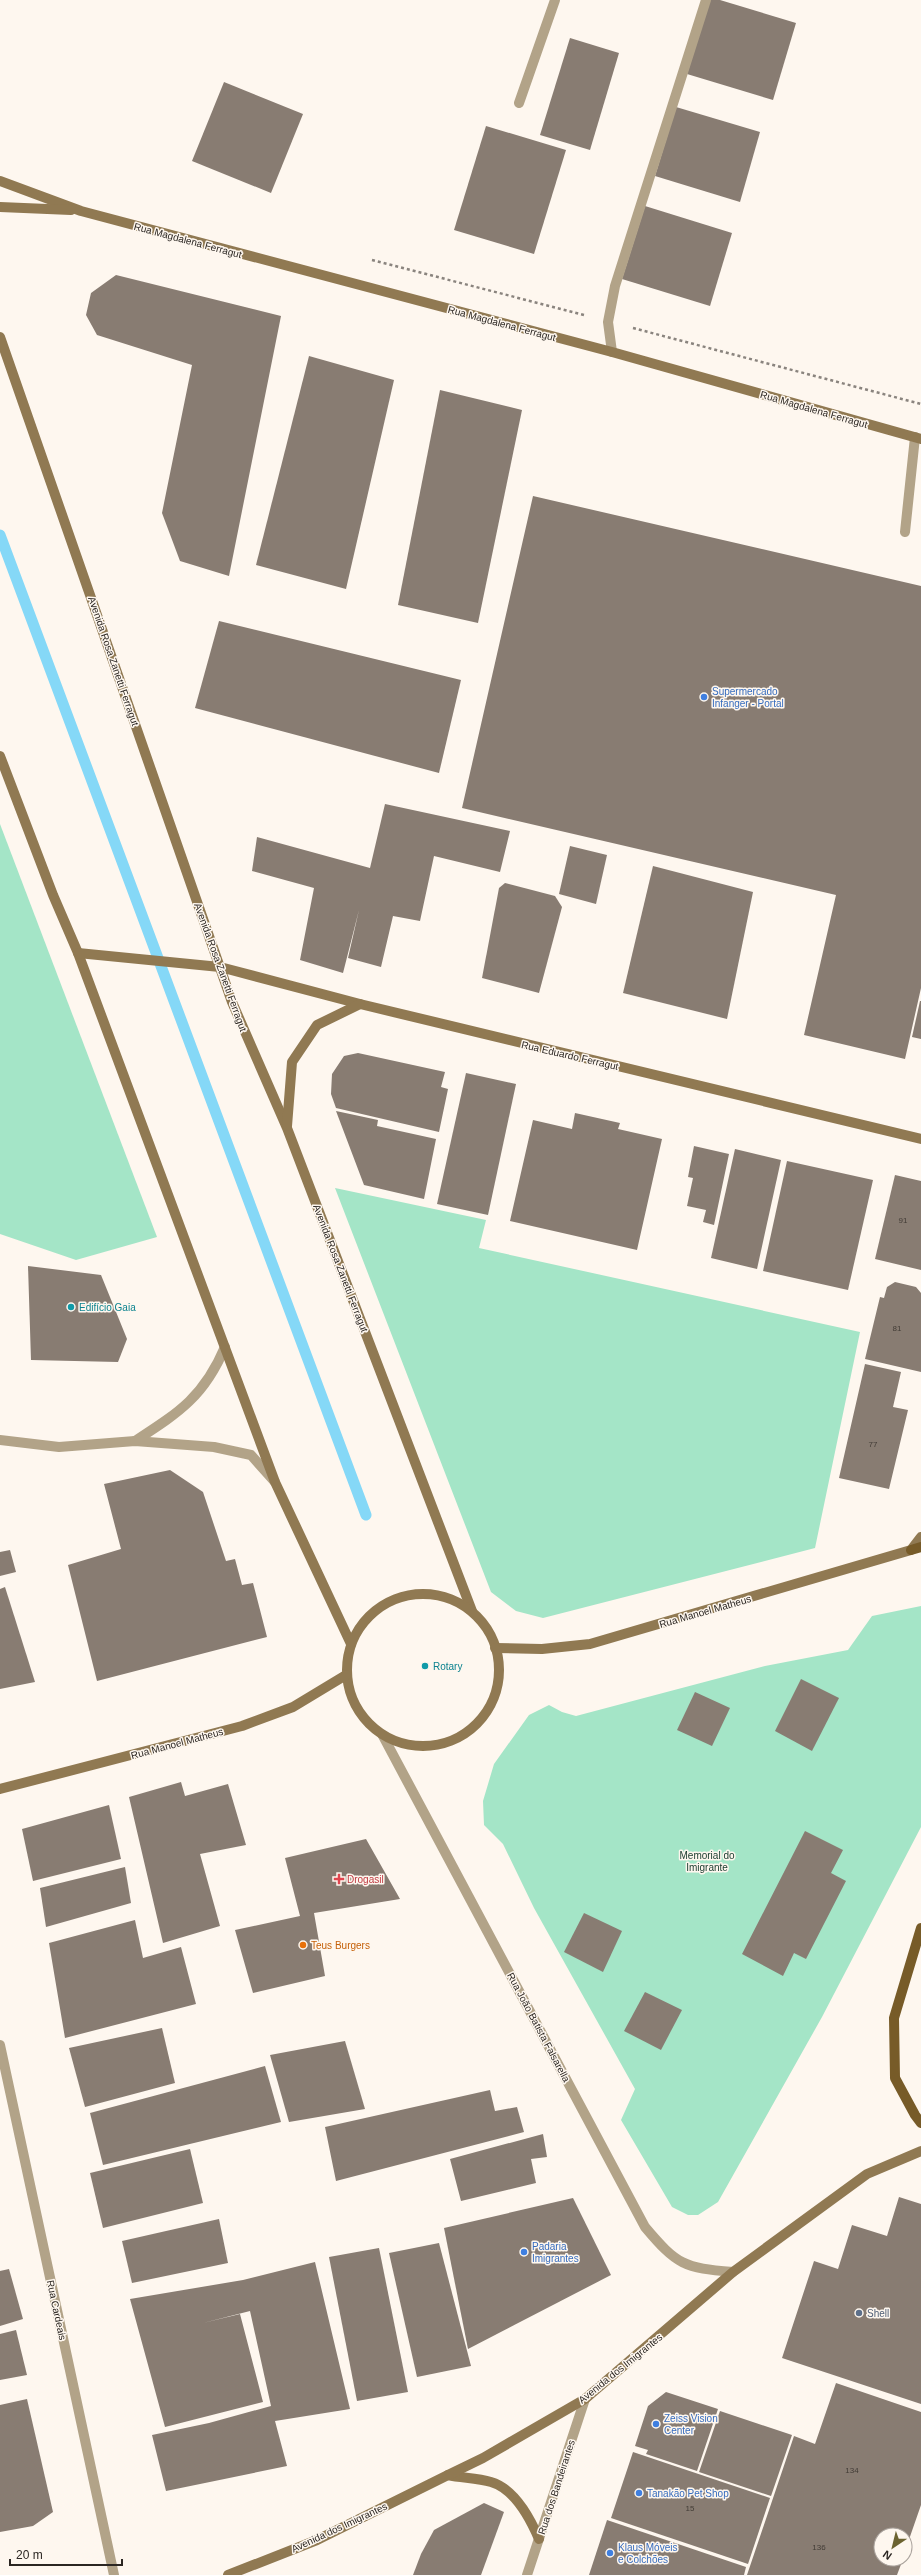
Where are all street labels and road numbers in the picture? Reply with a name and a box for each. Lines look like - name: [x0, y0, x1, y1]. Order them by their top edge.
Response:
- street label: Rua Magdalena Ferragut: [133, 221, 243, 260]
- street label: Rua Magdalena Ferragut: [447, 304, 557, 343]
- street label: Rua Magdalena Ferragut: [759, 389, 869, 430]
- street label: Avenida Rosa Zanetti Ferragut: [86, 595, 141, 727]
- street label: Avenida Rosa Zanetti Ferragut: [192, 901, 249, 1033]
- street label: Rua Eduardo Ferragut: [520, 1039, 620, 1072]
- street label: Avenida Rosa Zanetti Ferragut: [311, 1203, 370, 1334]
- street label: Rua Manoel Matheus: [658, 1593, 752, 1630]
- street label: Rua Manoel Matheus: [130, 1726, 224, 1761]
- street label: Rua João Batista Falsarella: [505, 1971, 572, 2084]
- street label: Rua Cardeais: [45, 2279, 68, 2341]
- street label: Avenida dos Imigrantes: [576, 2331, 664, 2405]
- street label: Rua dos Bandeirantes: [536, 2438, 577, 2536]
- street label: Avenida dos Imigrantes: [290, 2500, 389, 2554]

